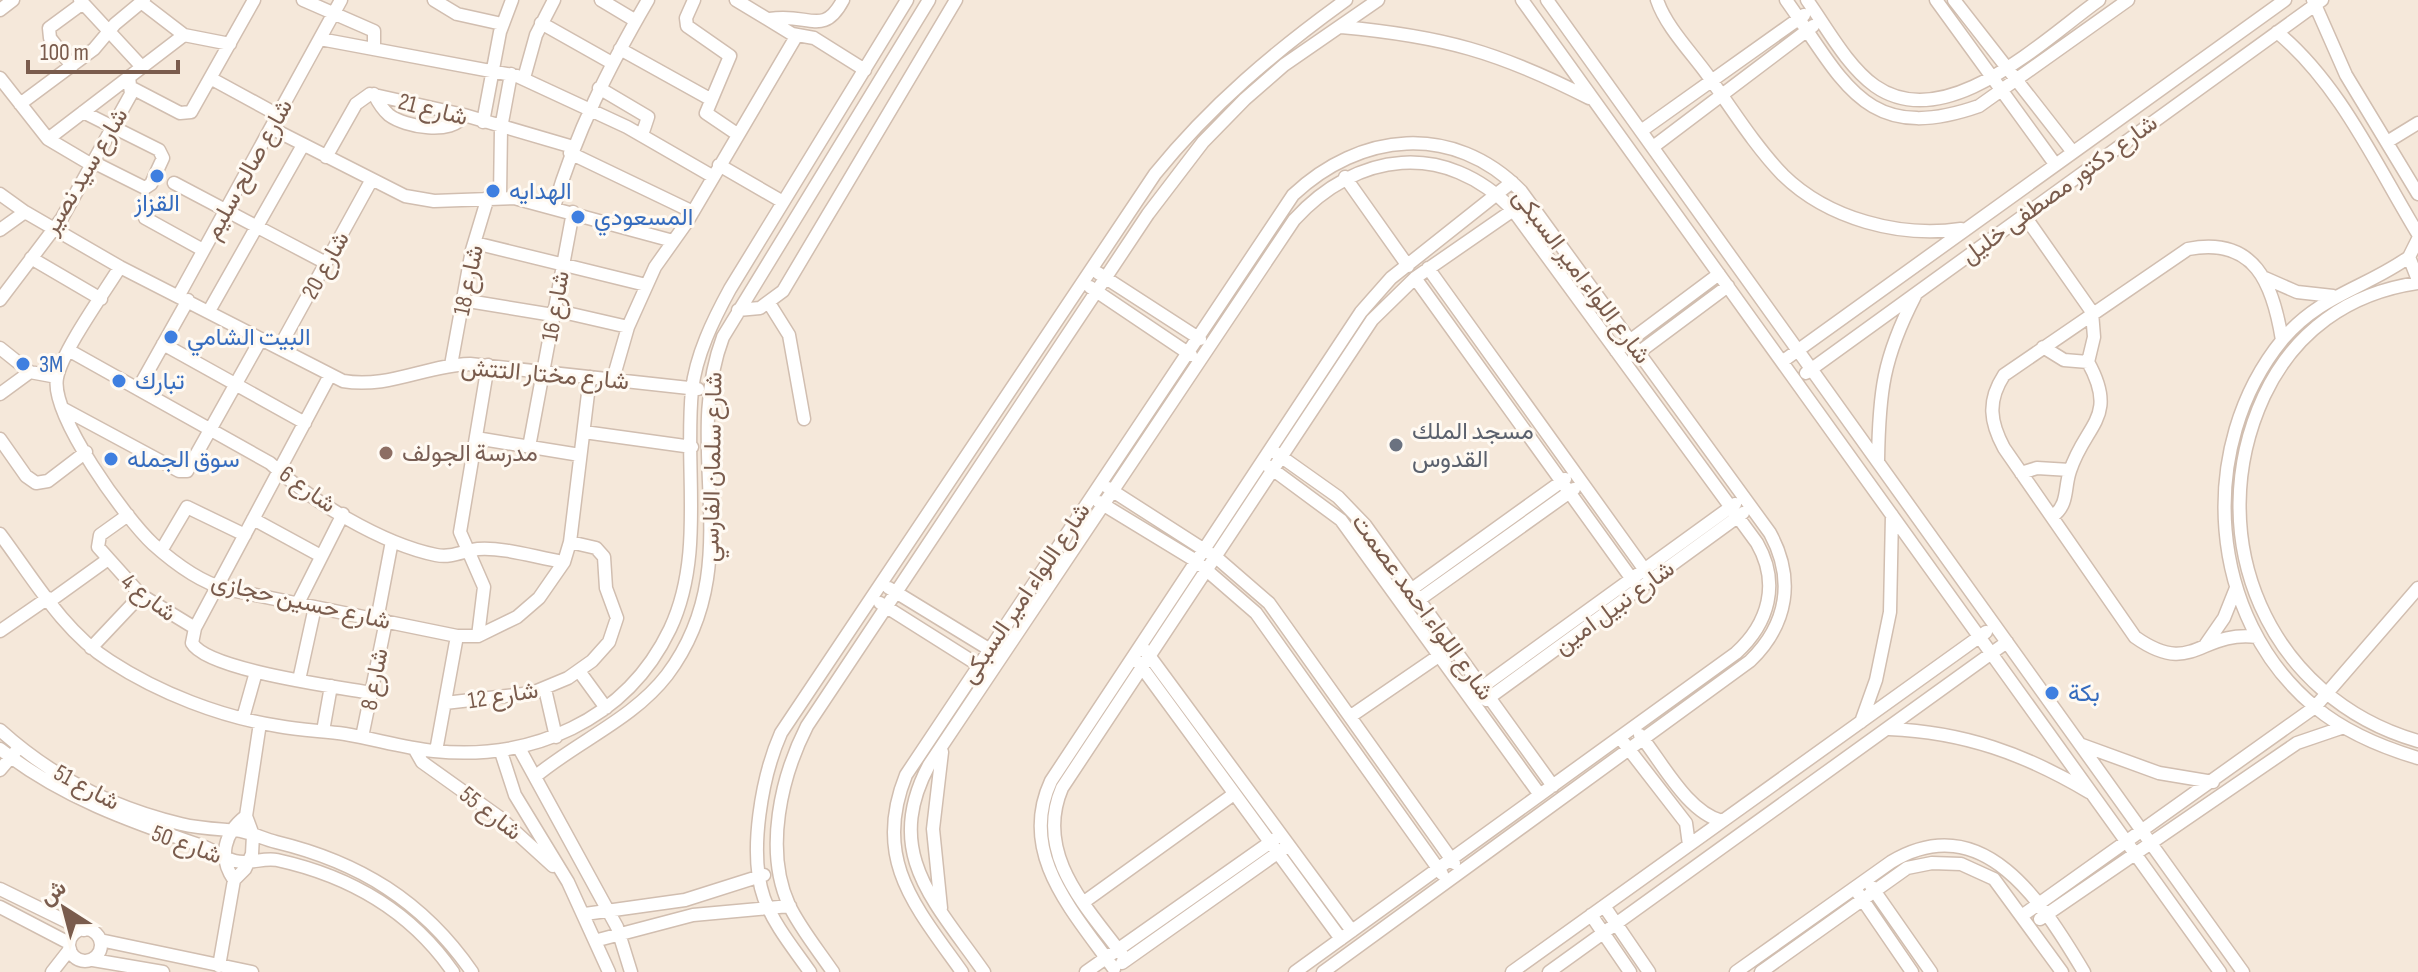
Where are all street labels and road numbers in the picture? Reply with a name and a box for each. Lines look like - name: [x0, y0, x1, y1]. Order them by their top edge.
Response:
- street label: شارع 21: [395, 87, 471, 133]
- street label: شارع صالح سليم: [198, 94, 301, 246]
- street label: شارع سيد نصير: [36, 103, 135, 241]
- street label: شارع دكتور مصطفى خليل: [1955, 108, 2164, 271]
- street label: شارع اللواء امير السبكى: [1505, 183, 1657, 370]
- street label: شارع 20: [295, 226, 357, 305]
- street label: شارع 18: [447, 242, 491, 318]
- street label: شارع 16: [535, 269, 577, 344]
- street label: شارع مختار التتش: [460, 353, 630, 397]
- street label: شارع سلمان الفارسي: [696, 372, 733, 562]
- street label: شارع 6: [273, 460, 342, 520]
- street label: شارع اللواء امير السبكى: [954, 497, 1097, 690]
- street label: شارع اللواء احمد عصمت: [1344, 508, 1500, 707]
- street label: شارع نبيل امين: [1548, 554, 1681, 662]
- street label: شارع 4: [115, 567, 182, 629]
- street label: شارع حسين حجازى: [208, 567, 393, 637]
- street label: شارع 8: [354, 646, 396, 713]
- street label: شارع 12: [466, 676, 540, 716]
- street label: شارع 51: [49, 758, 125, 818]
- street label: شارع 55: [453, 780, 528, 848]
- street label: شارع 50: [148, 818, 226, 871]

